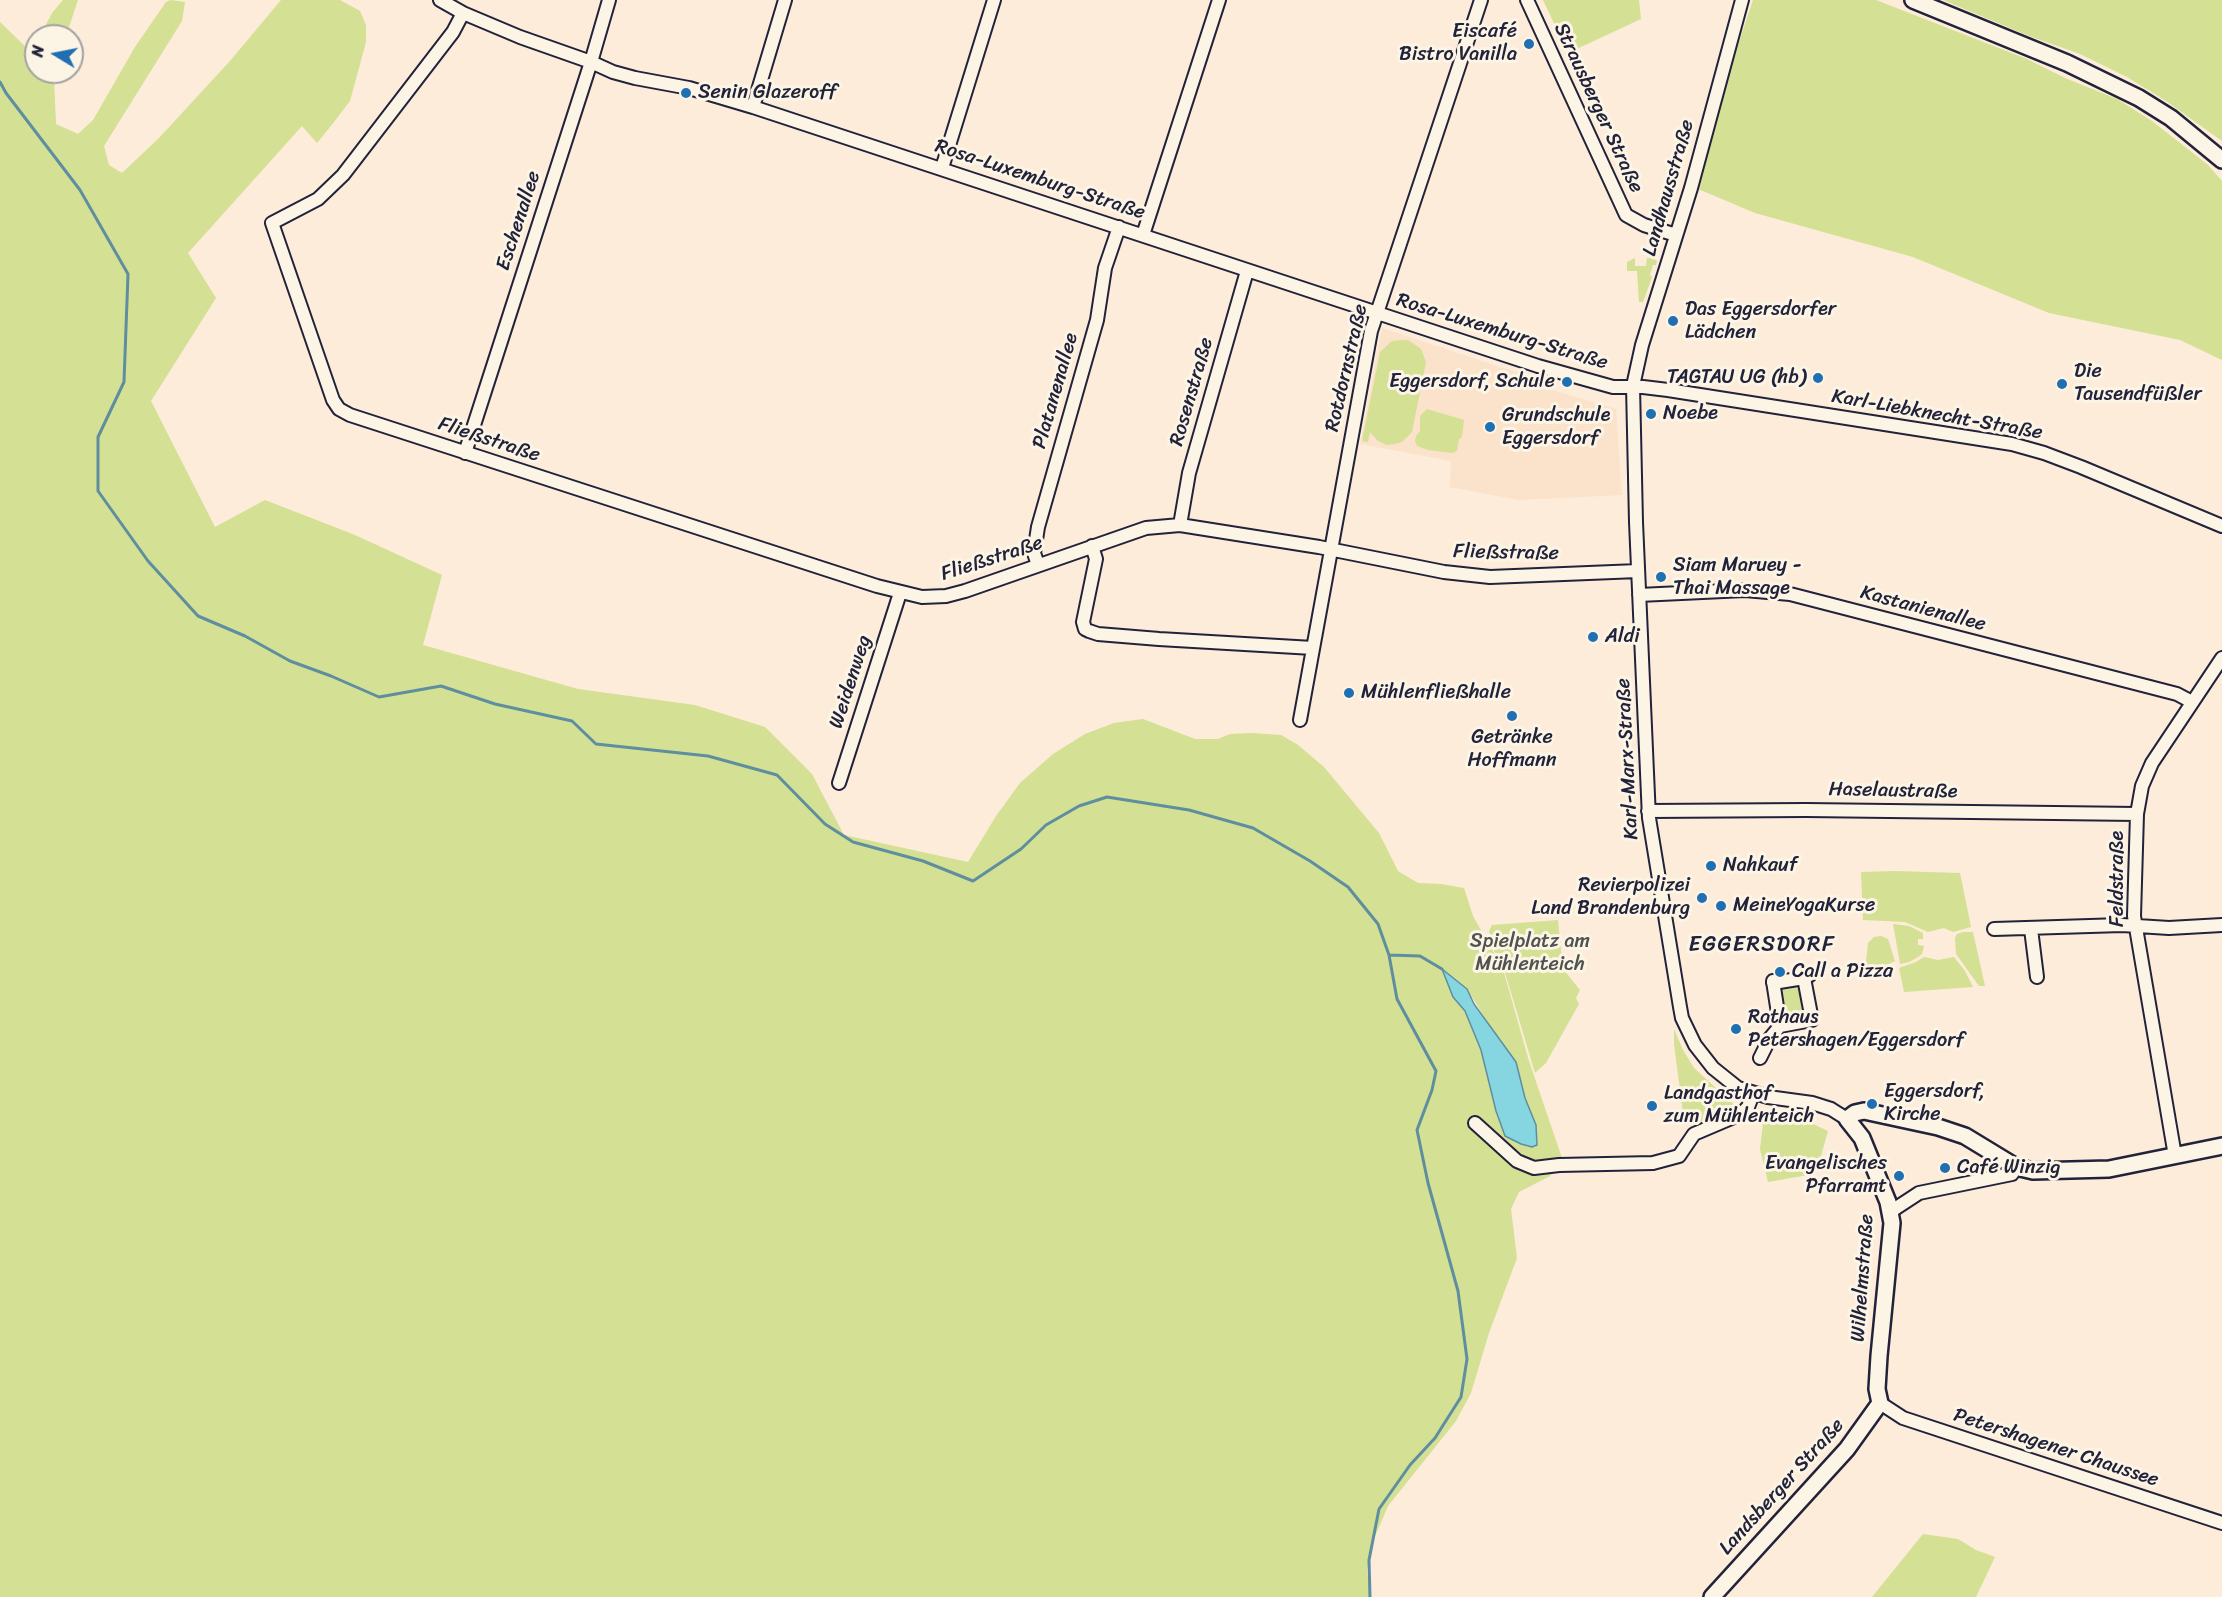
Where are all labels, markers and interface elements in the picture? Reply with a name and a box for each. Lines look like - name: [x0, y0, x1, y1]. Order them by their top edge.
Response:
- street label: Strausberger Straße: [1548, 19, 1648, 197]
- place label: Eiscafé Bistro Vanilla: [1399, 20, 1517, 67]
- north arrow: [24, 24, 84, 84]
- marker: Eiscafé Bistro Vanilla: [1522, 37, 1536, 51]
- text: N: [23, 43, 53, 59]
- place label: Senin Glazeroff: [698, 81, 837, 105]
- marker: Senin Glazeroff: [679, 86, 693, 100]
- street label: Landhausstraße: [1638, 117, 1700, 259]
- street label: Rosa-Luxemburg-Straße: [932, 135, 1148, 225]
- street label: Eschenallee: [492, 168, 546, 274]
- street label: Rosa-Luxemburg-Straße: [1394, 288, 1610, 376]
- place label: Das Eggersdorfer Lädchen: [1685, 298, 1836, 345]
- street label: Rotdornstraße: [1321, 302, 1373, 434]
- marker: Das Eggersdorfer Lädchen: [1666, 314, 1680, 328]
- street label: Platanenallee: [1028, 330, 1084, 452]
- street label: Rosenstraße: [1165, 335, 1219, 449]
- place label: Die Tausendfüßler: [2074, 360, 2202, 407]
- place label: TAGTAU UG (hb): [1667, 366, 1806, 390]
- place label: Eggersdorf, Schule: [1389, 370, 1555, 394]
- marker: TAGTAU UG (hb): [1811, 371, 1825, 385]
- marker: Eggersdorf, Schule: [1560, 375, 1574, 389]
- marker: Die Tausendfüßler: [2055, 377, 2069, 391]
- street label: Karl-Liebknecht-Straße: [1830, 385, 2044, 445]
- place label: Noebe: [1663, 402, 1718, 426]
- place label: Grundschule Eggersdorf: [1502, 404, 1610, 451]
- marker: Noebe: [1644, 407, 1658, 421]
- street label: Fließstraße: [435, 412, 543, 468]
- marker: Grundschule Eggersdorf: [1483, 420, 1497, 434]
- street label: Fließstraße: [938, 531, 1046, 587]
- street label: Fließstraße: [1453, 540, 1559, 566]
- place label: Siam Maruey - Thai Massage: [1673, 554, 1801, 601]
- marker: Siam Maruey - Thai Massage: [1654, 570, 1668, 584]
- street label: Kastanienallee: [1858, 581, 1988, 637]
- place label: Aldi: [1605, 625, 1640, 649]
- marker: Aldi: [1586, 630, 1600, 644]
- street label: Weidenweg: [825, 632, 877, 732]
- street label: Karl-Marx-Straße: [1612, 678, 1644, 840]
- place label: Mühlenfließhalle: [1361, 681, 1511, 705]
- marker: Mühlenfließhalle: [1342, 686, 1356, 700]
- marker: Getränke Hoffmann: [1505, 709, 1519, 723]
- place label: Getränke Hoffmann: [1467, 726, 1557, 773]
- street label: Haselaustraße: [1828, 778, 1958, 804]
- street label: Feldstraße: [2106, 831, 2130, 927]
- place label: Nahkauf: [1723, 854, 1797, 878]
- marker: Nahkauf: [1704, 859, 1718, 873]
- place label: Revierpolizei Land Brandenburg: [1531, 874, 1690, 921]
- marker: Revierpolizei Land Brandenburg: [1695, 891, 1709, 905]
- place label: MeineYogaKurse: [1733, 894, 1875, 918]
- marker: MeineYogaKurse: [1714, 899, 1728, 913]
- park label: Spielplatz am Mühlenteich: [1470, 930, 1590, 977]
- district label: EGGERSDORF: [1689, 932, 1835, 958]
- place label: Call a Pizza: [1792, 960, 1893, 984]
- marker: Call a Pizza: [1773, 965, 1787, 979]
- place label: Rathaus Petershagen/Eggersdorf: [1748, 1006, 1964, 1053]
- marker: Rathaus Petershagen/Eggersdorf: [1729, 1022, 1743, 1036]
- place label: Eggersdorf, Kirche: [1884, 1080, 1985, 1127]
- place label: Landgasthof zum Mühlenteich: [1664, 1082, 1814, 1129]
- marker: Eggersdorf, Kirche: [1865, 1097, 1879, 1111]
- marker: Landgasthof zum Mühlenteich: [1645, 1099, 1659, 1113]
- place label: Evangelisches Pfarramt: [1765, 1152, 1887, 1199]
- place label: Café Winzig: [1957, 1156, 2061, 1180]
- marker: Café Winzig: [1938, 1161, 1952, 1175]
- marker: Evangelisches Pfarramt: [1892, 1169, 1906, 1183]
- street label: Wilhelmstraße: [1847, 1213, 1879, 1343]
- street label: Petershagener Chaussee: [1950, 1403, 2162, 1493]
- street label: Landsberger Straße: [1715, 1414, 1849, 1560]

